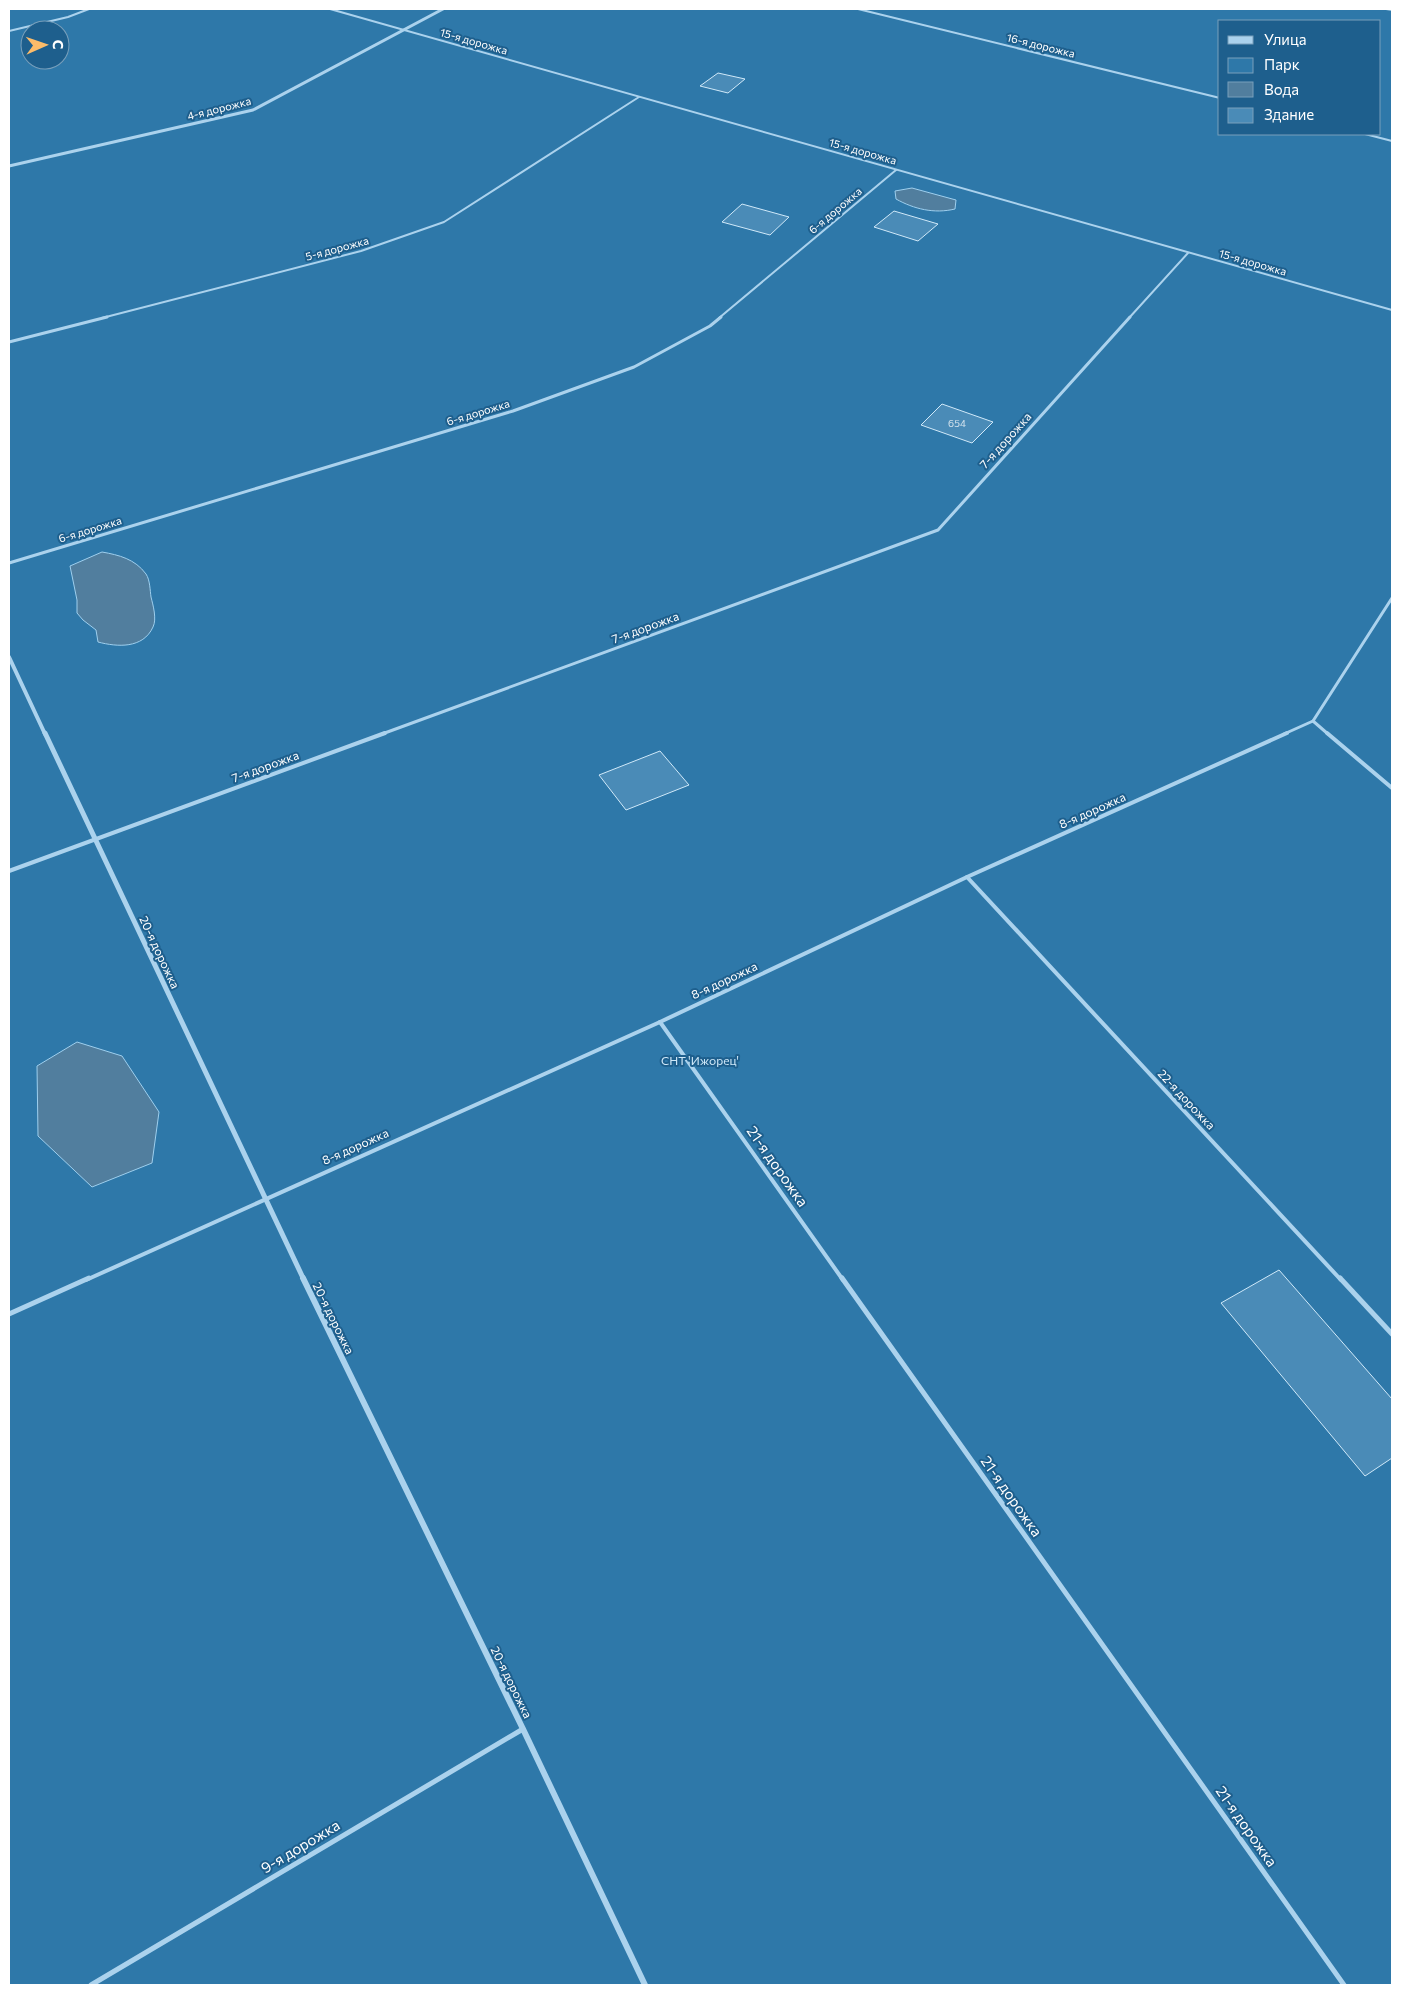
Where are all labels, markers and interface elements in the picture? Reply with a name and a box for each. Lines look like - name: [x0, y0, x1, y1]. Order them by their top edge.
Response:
- north arrow: [20, 20, 70, 70]
- legend: [1218, 20, 1381, 135]
- street label: 15-я дорожка: [439, 25, 509, 57]
- street label: 16-я дорожка: [1005, 30, 1077, 60]
- text: Улица: [1264, 30, 1306, 48]
- text: С: [50, 39, 67, 50]
- text: Парк: [1264, 55, 1300, 73]
- text: Вода: [1264, 80, 1299, 98]
- street label: 4-я дорожка: [186, 94, 252, 122]
- text: Здание: [1264, 105, 1314, 123]
- street label: 15-я дорожка: [828, 135, 898, 167]
- street label: 6-я дорожка: [806, 184, 864, 236]
- street label: 5-я дорожка: [304, 233, 370, 263]
- street label: 15-я дорожка: [1218, 246, 1288, 278]
- street label: 6-я дорожка: [445, 396, 511, 428]
- street label: 7-я дорожка: [976, 409, 1034, 471]
- house number: 654: [948, 417, 966, 429]
- street label: 6-я дорожка: [57, 513, 123, 545]
- street label: 7-я дорожка: [610, 608, 680, 646]
- street label: 7-я дорожка: [230, 747, 300, 785]
- street label: 8-я дорожка: [1057, 789, 1127, 831]
- street label: 20-я дорожка: [137, 914, 183, 990]
- street label: 8-я дорожка: [689, 959, 759, 1001]
- park label: СНТ 'Ижорец': [661, 1053, 739, 1067]
- street label: 22-я дорожка: [1156, 1066, 1218, 1132]
- street label: 21-я дорожка: [743, 1122, 813, 1210]
- street label: 8-я дорожка: [320, 1125, 390, 1167]
- street label: 20-я дорожка: [311, 1280, 357, 1356]
- street label: 21-я дорожка: [977, 1452, 1047, 1540]
- street label: 20-я дорожка: [489, 1644, 535, 1720]
- street label: 21-я дорожка: [1212, 1782, 1282, 1870]
- street label: 9-я дорожка: [257, 1815, 343, 1877]

